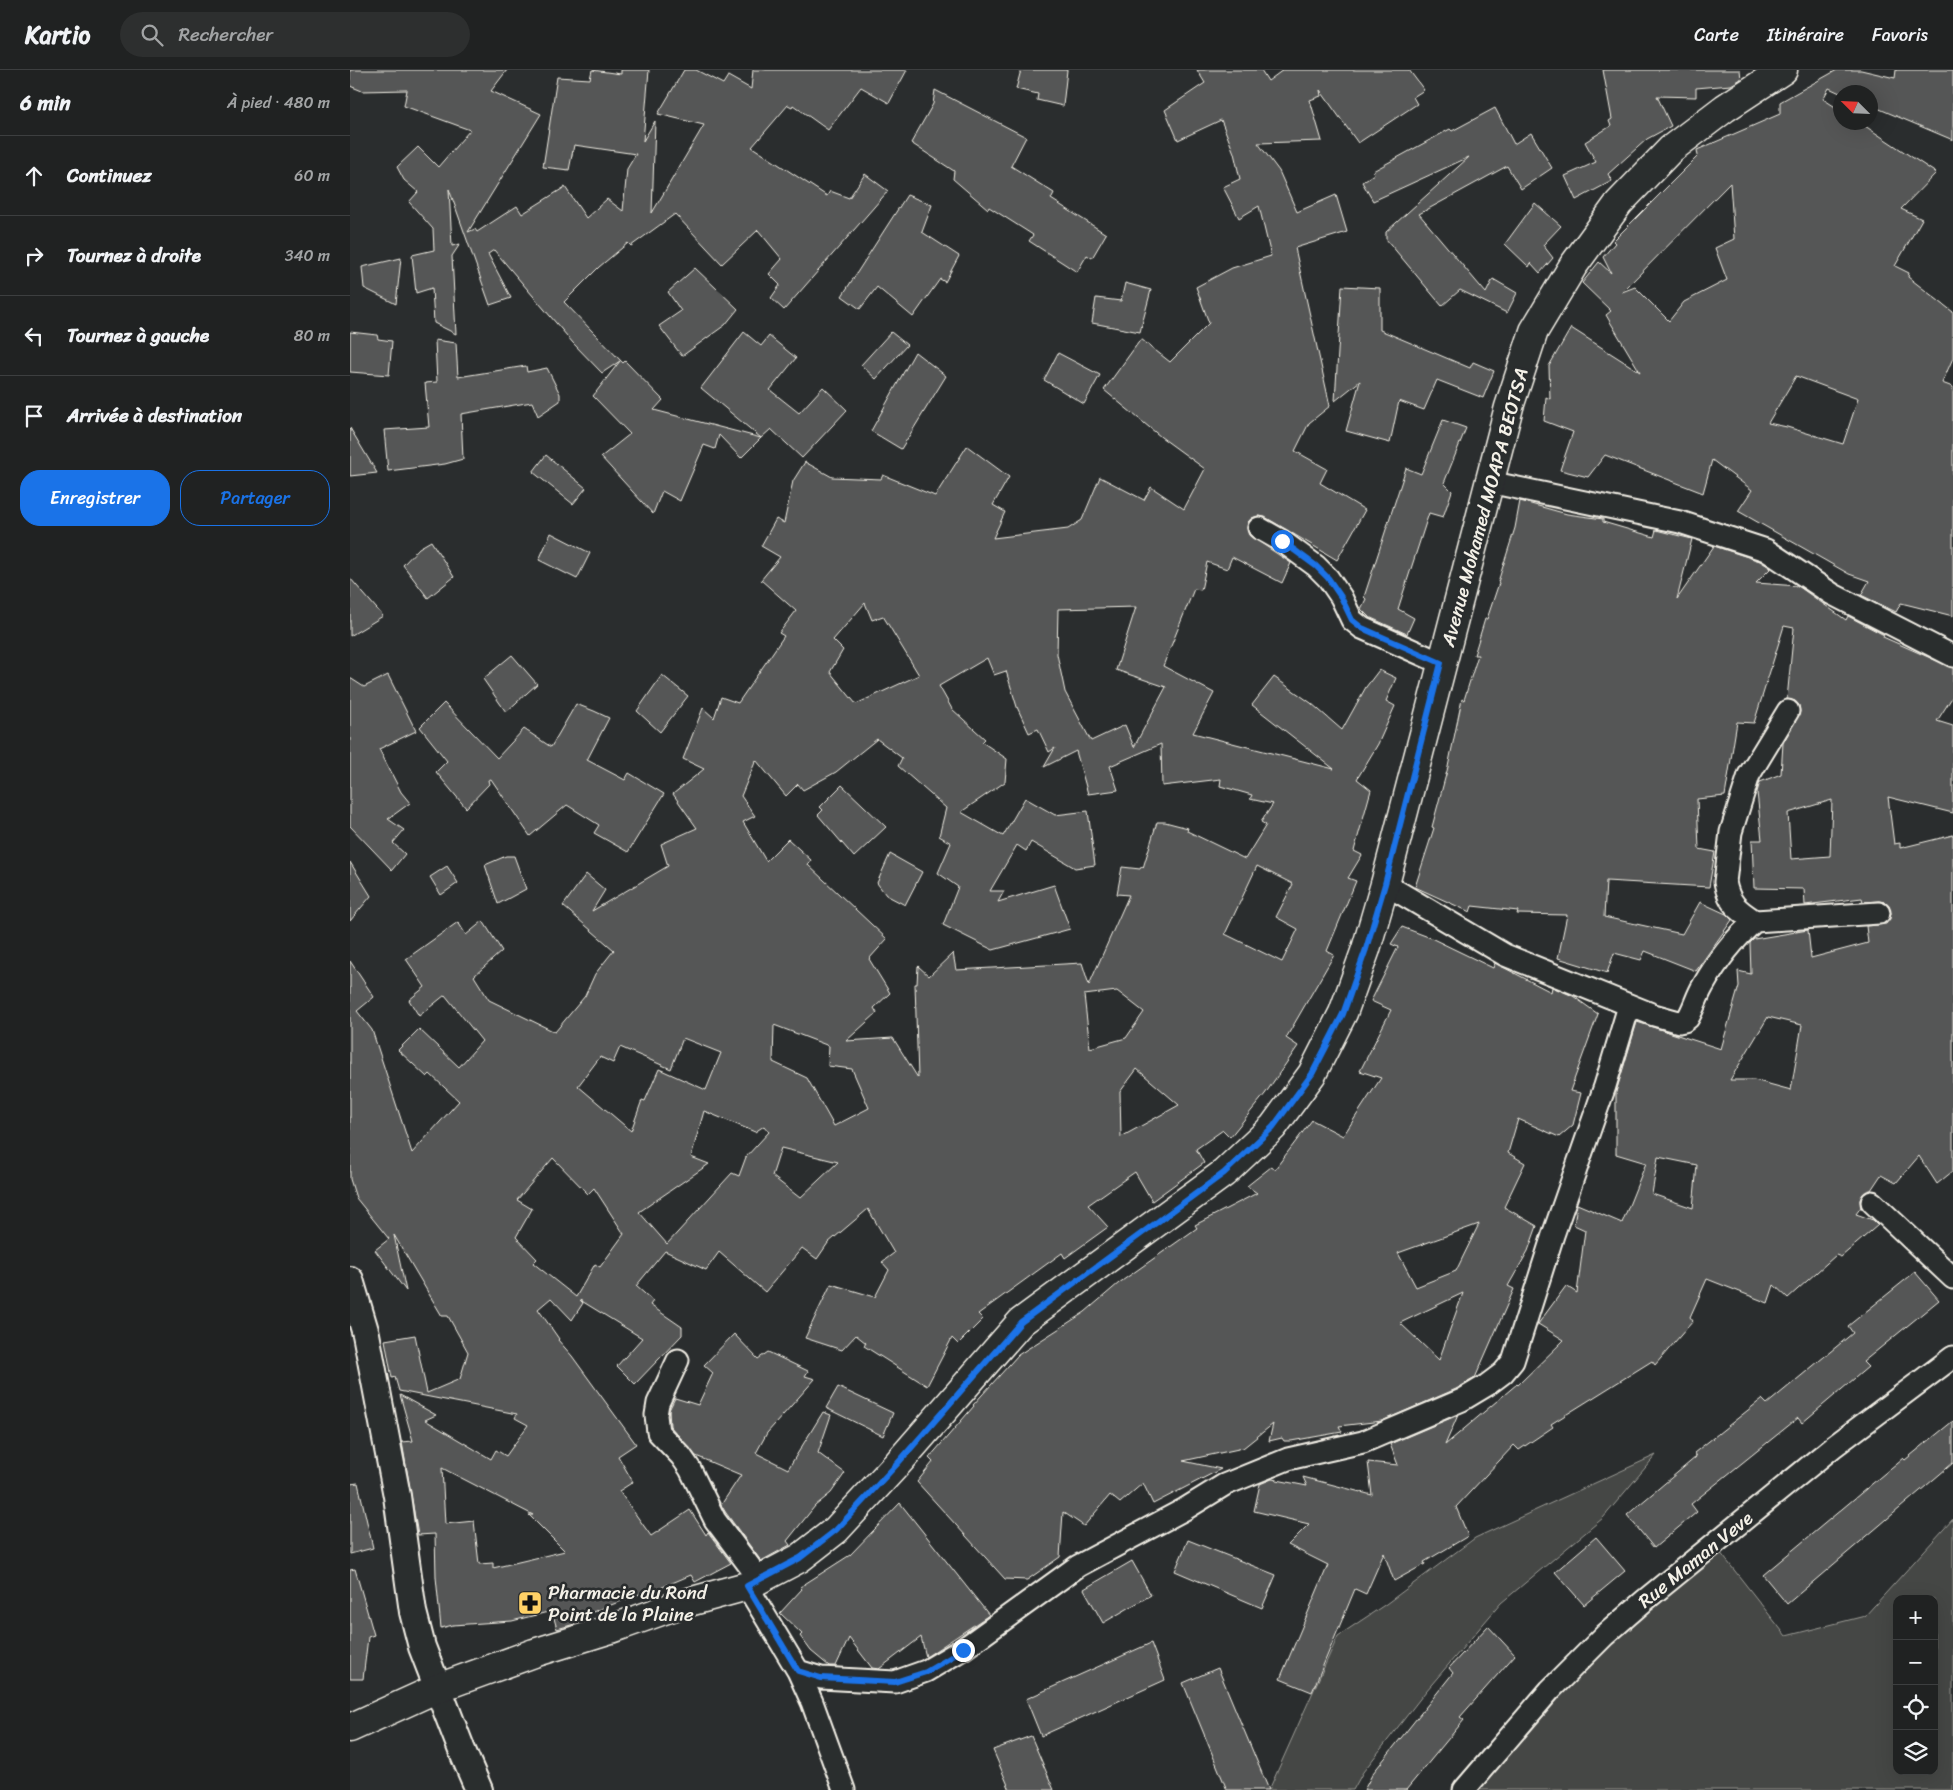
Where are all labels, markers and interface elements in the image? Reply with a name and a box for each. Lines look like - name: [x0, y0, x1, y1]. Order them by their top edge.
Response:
- search box: [120, 12, 470, 57]
- text: Kartio: [25, 14, 90, 56]
- text: Rechercher: [178, 18, 273, 51]
- text: Carte: [1694, 19, 1739, 51]
- text: Itinéraire: [1767, 19, 1844, 51]
- text: Favoris: [1872, 19, 1928, 51]
- icon: search: [138, 21, 166, 49]
- text: 6 min: [20, 84, 71, 122]
- north arrow: [1833, 85, 1878, 130]
- text: À pied · 480 m: [227, 88, 330, 117]
- text: Continuez: [67, 159, 152, 192]
- text: 60 m: [294, 161, 330, 190]
- icon: ahead: [20, 162, 48, 190]
- text: Tournez à droite: [67, 239, 201, 272]
- text: 340 m: [285, 241, 330, 270]
- icon: right: [20, 242, 48, 270]
- text: Tournez à gauche: [67, 319, 209, 352]
- text: 80 m: [294, 321, 330, 350]
- icon: left: [20, 322, 48, 350]
- street label: Avenue Mohamed MOAPA BEOTSA: [1431, 364, 1538, 651]
- text: Arrivée à destination: [67, 399, 242, 432]
- icon: arrive: [20, 402, 48, 430]
- button: Enregistrer: [20, 470, 170, 526]
- button: Partager: [180, 470, 330, 526]
- route start: [1271, 530, 1294, 553]
- street label: Rue Maman Veve: [1630, 1502, 1760, 1616]
- place label: Pharmacie du Rond Point de la Plaine: [548, 1576, 709, 1631]
- pharmacy icon: Pharmacie du Rond Point de la Plaine: [517, 1590, 543, 1616]
- map controls: [1893, 1595, 1938, 1775]
- button: +: [1893, 1595, 1938, 1640]
- route end: [952, 1639, 975, 1662]
- button: −: [1893, 1640, 1938, 1685]
- button: locate: [1893, 1685, 1938, 1730]
- button: layers: [1893, 1730, 1938, 1775]

